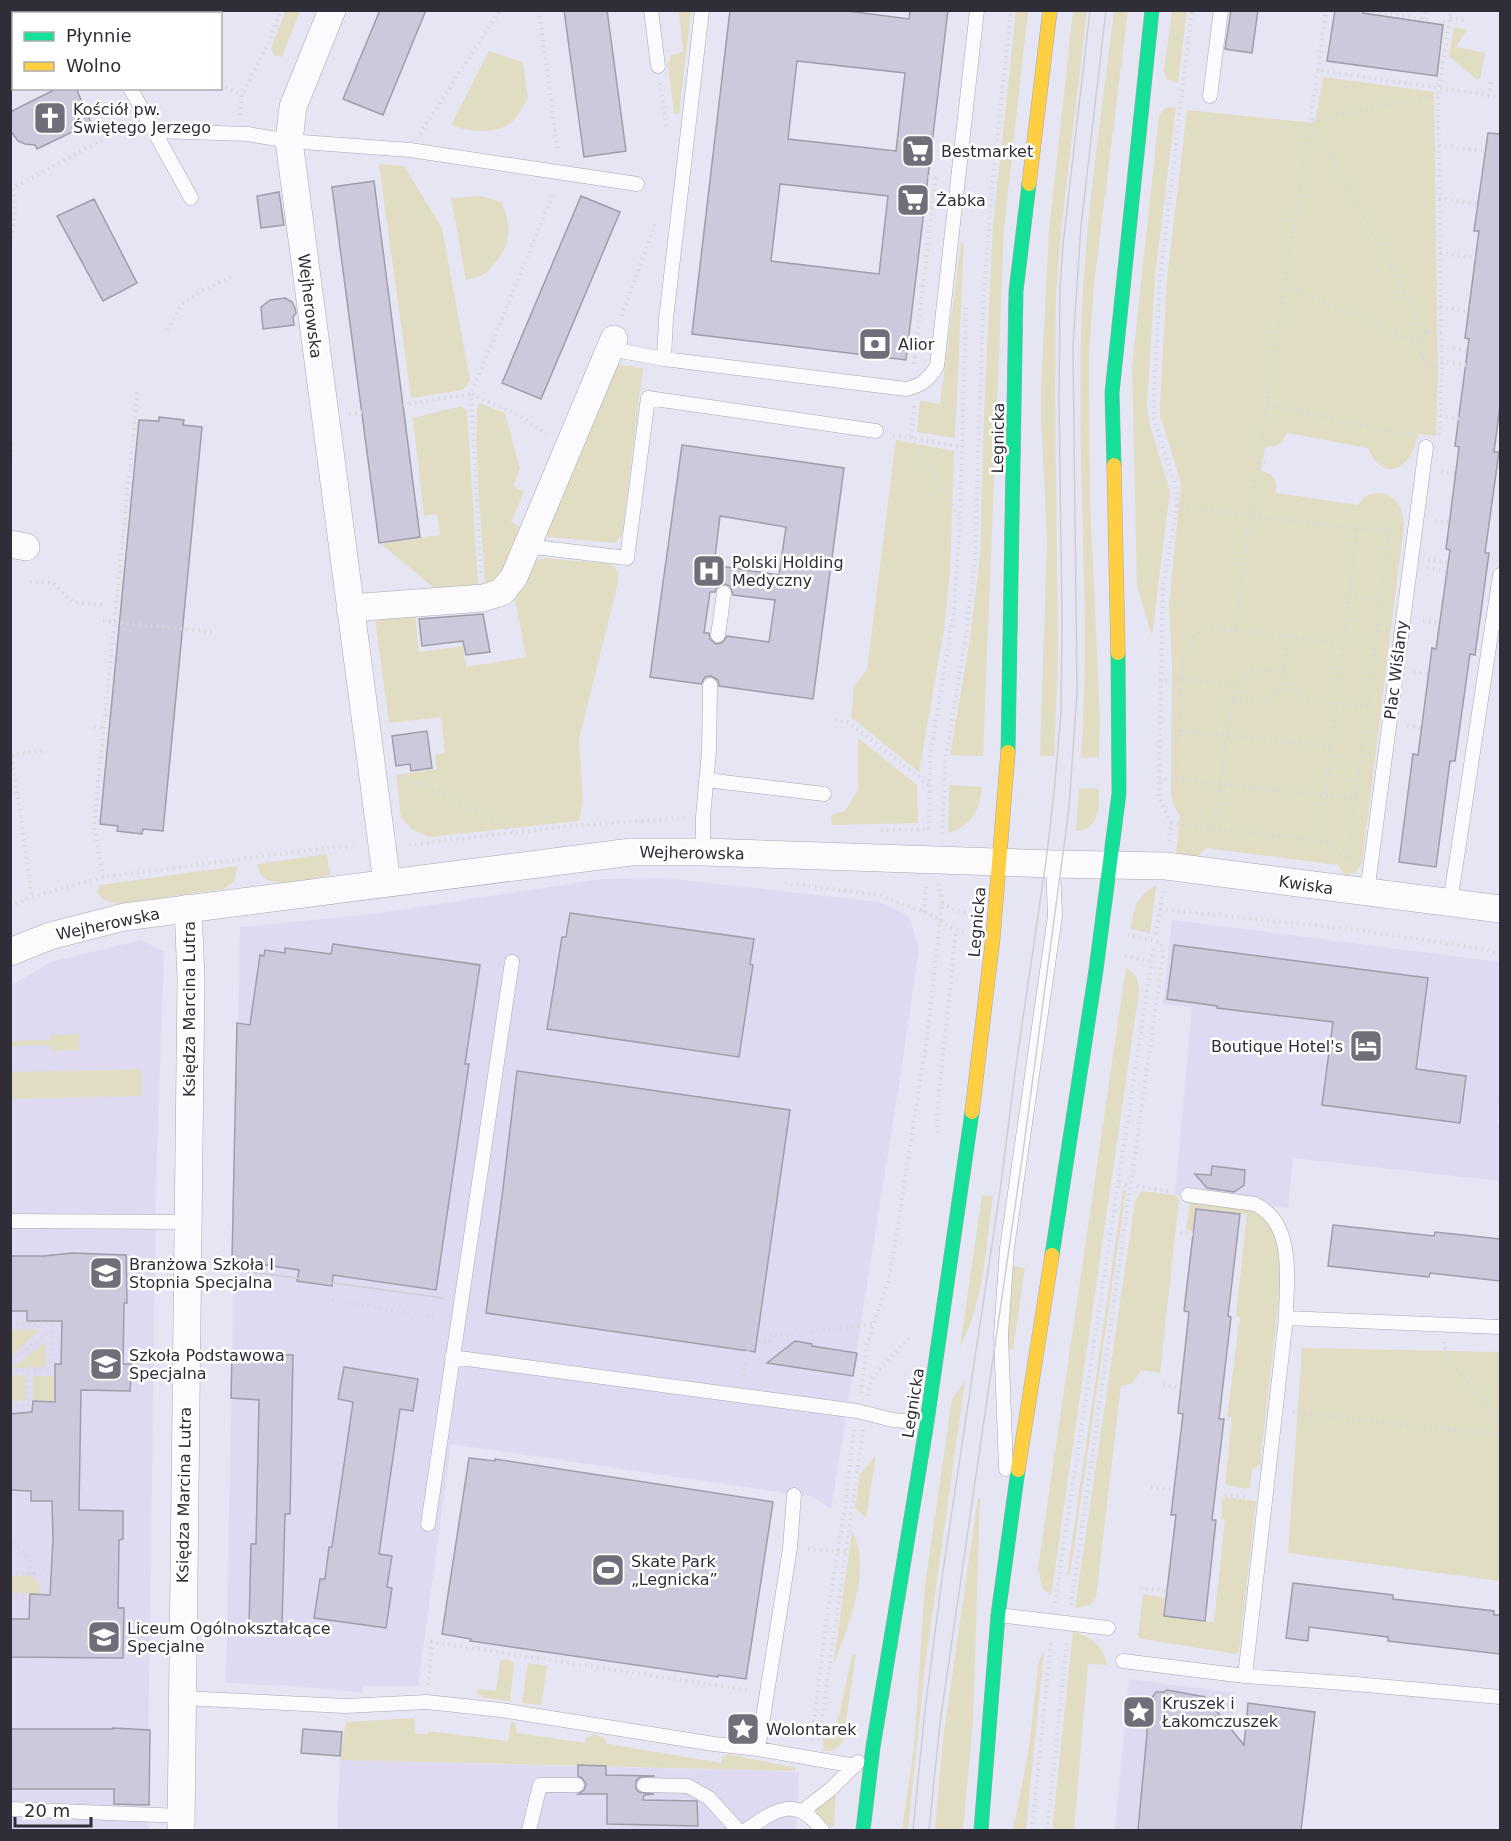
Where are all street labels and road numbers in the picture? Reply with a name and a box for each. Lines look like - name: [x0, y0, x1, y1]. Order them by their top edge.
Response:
- street label: Wejherowska: [294, 253, 326, 359]
- street label: Legnicka: [988, 402, 1008, 474]
- street label: Plac Wiślany: [1380, 619, 1412, 721]
- street label: Wejherowska: [639, 843, 745, 863]
- street label: Kwiska: [1277, 872, 1335, 898]
- street label: Legnicka: [964, 886, 990, 958]
- street label: Wejherowska: [54, 904, 162, 944]
- street label: Księdza Marcina Lutra: [180, 921, 199, 1097]
- street label: Legnicka: [898, 1367, 928, 1439]
- street label: Księdza Marcina Lutra: [173, 1407, 195, 1583]

